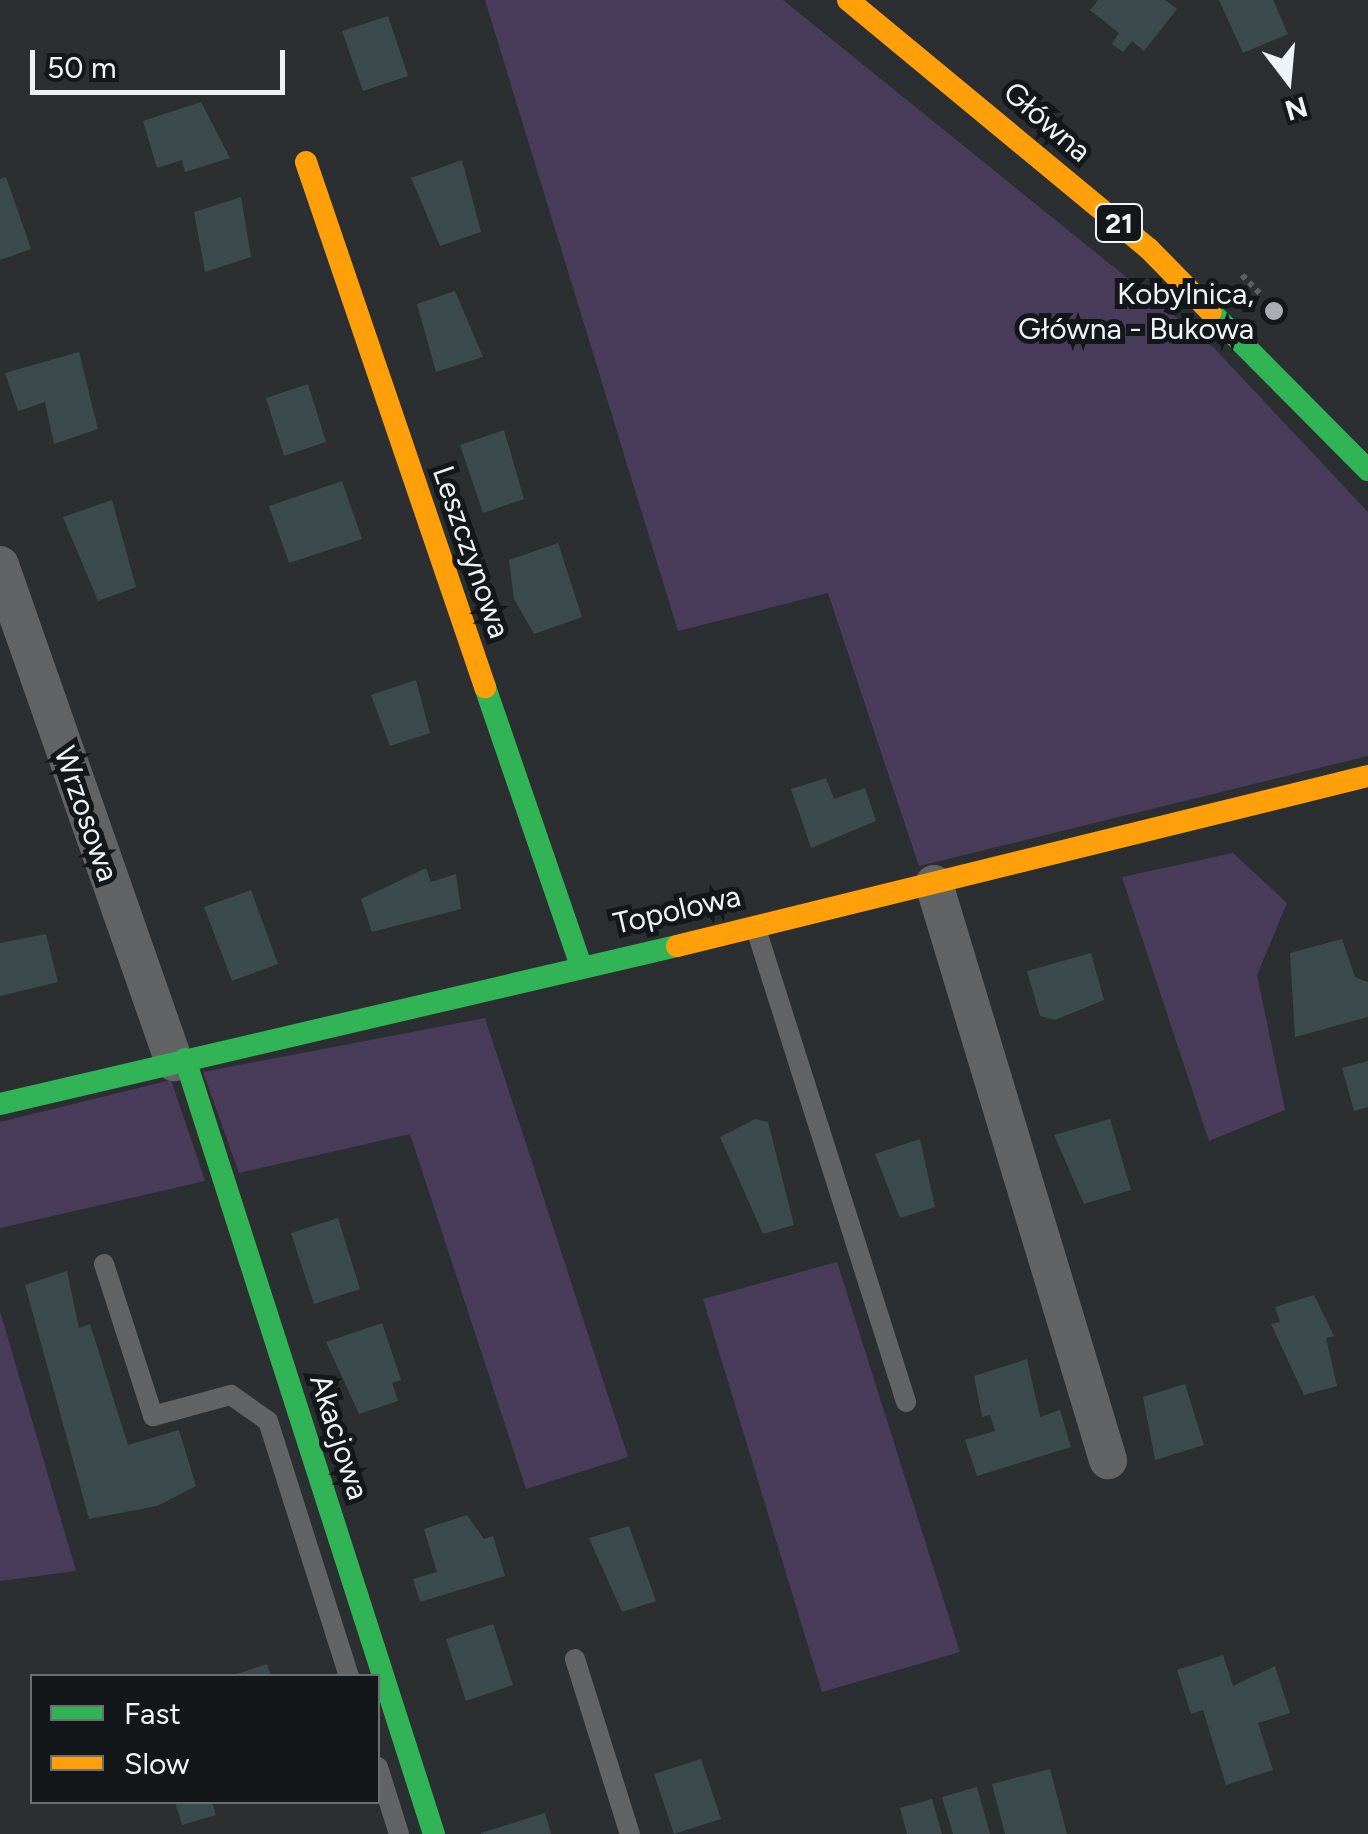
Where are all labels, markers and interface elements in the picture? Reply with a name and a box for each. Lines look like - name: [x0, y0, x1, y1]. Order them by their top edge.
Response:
- scale bar: [35, 30, 290, 92]
- north arrow: [1238, 30, 1338, 130]
- text: 50 m: [47, 49, 116, 86]
- street label: Główna: [996, 74, 1098, 170]
- text: N: [1281, 90, 1311, 128]
- road number: 21: [1094, 200, 1144, 246]
- place label: Kobylnica, Główna - Bukowa: [1018, 276, 1254, 346]
- marker: Kobylnica, Główna - Bukowa: [1263, 300, 1285, 322]
- street label: Leszczynowa: [425, 461, 517, 643]
- street label: Wrzosowa: [46, 742, 126, 886]
- street label: Topolowa: [610, 878, 744, 942]
- street label: Akacjowa: [302, 1370, 376, 1504]
- legend: [30, 1674, 380, 1804]
- text: Fast: [124, 1695, 181, 1732]
- text: Slow: [124, 1745, 190, 1782]

